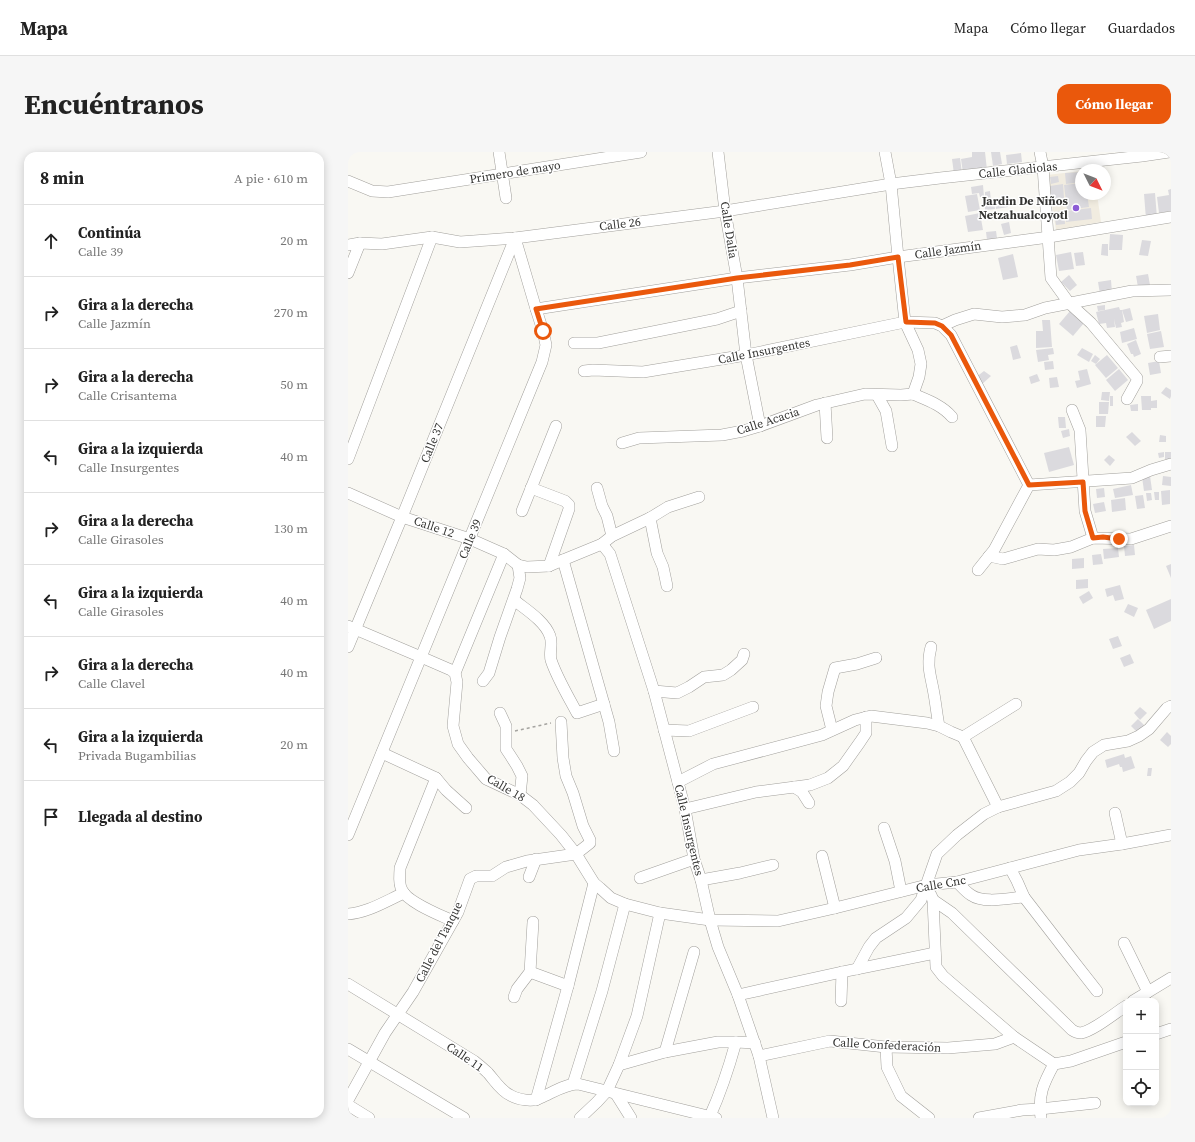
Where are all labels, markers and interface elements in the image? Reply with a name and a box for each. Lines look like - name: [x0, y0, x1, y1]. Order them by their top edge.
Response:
- text: Mapa: [20, 15, 68, 41]
- text: Mapa: [954, 18, 988, 38]
- text: Cómo llegar: [1010, 18, 1086, 38]
- text: Guardados: [1108, 18, 1175, 38]
- button: Cómo llegar: [1057, 84, 1171, 124]
- text: Encuéntranos: [24, 85, 204, 123]
- street label: Primero de mayo: [468, 157, 562, 187]
- street label: Calle Gladiolas: [978, 158, 1058, 182]
- north arrow: [1075, 164, 1111, 200]
- text: 8 min: [40, 166, 84, 190]
- text: A pie · 610 m: [234, 170, 308, 187]
- place label: Jardin De Niños Netzahualcoyotl: [979, 193, 1069, 223]
- street label: Calle Dalia: [717, 200, 742, 261]
- marker: Jardin De Niños Netzahualcoyotl: [1071, 203, 1081, 213]
- street label: Calle 26: [598, 214, 642, 234]
- text: Continúa: [78, 222, 141, 243]
- icon: ahead: [40, 230, 62, 252]
- text: 20 m: [280, 232, 308, 249]
- street label: Calle Jazmín: [914, 237, 982, 263]
- text: Calle 39: [78, 243, 123, 260]
- text: Gira a la derecha: [78, 294, 193, 315]
- icon: right: [40, 302, 62, 324]
- text: 270 m: [274, 304, 308, 321]
- text: Calle Jazmín: [78, 315, 151, 332]
- route start: [534, 322, 552, 340]
- street label: Calle Insurgentes: [717, 334, 811, 368]
- text: Gira a la derecha: [78, 366, 193, 387]
- icon: right: [40, 374, 62, 396]
- text: 50 m: [280, 376, 308, 393]
- text: Calle Crisantema: [78, 387, 177, 404]
- street label: Calle Acacia: [735, 403, 802, 439]
- street label: Calle 37: [417, 421, 447, 465]
- text: Gira a la izquierda: [78, 438, 203, 459]
- icon: left: [40, 446, 62, 468]
- text: 40 m: [280, 448, 308, 465]
- text: Calle Insurgentes: [78, 459, 179, 476]
- text: Gira a la derecha: [78, 510, 193, 531]
- street label: Calle 12: [412, 513, 456, 541]
- street label: Calle 39: [455, 517, 485, 561]
- icon: right: [40, 518, 62, 540]
- text: 130 m: [274, 520, 308, 537]
- route end: [1110, 530, 1128, 548]
- text: Calle Girasoles: [78, 531, 164, 548]
- text: Gira a la izquierda: [78, 582, 203, 603]
- icon: left: [40, 590, 62, 612]
- text: 40 m: [280, 592, 308, 609]
- text: Calle Girasoles: [78, 603, 164, 620]
- text: Gira a la derecha: [78, 654, 193, 675]
- icon: right: [40, 662, 62, 684]
- text: 40 m: [280, 664, 308, 681]
- text: Calle Clavel: [78, 675, 145, 692]
- text: Gira a la izquierda: [78, 726, 203, 747]
- icon: left: [40, 734, 62, 756]
- text: 20 m: [280, 736, 308, 753]
- text: Privada Bugambilias: [78, 747, 196, 764]
- street label: Calle 18: [484, 771, 528, 805]
- street label: Calle Insurgentes: [671, 783, 707, 877]
- icon: arrive: [40, 806, 62, 828]
- text: Llegada al destino: [78, 806, 203, 827]
- street label: Calle Cnc: [915, 872, 967, 896]
- street label: Calle del Tanque: [412, 899, 466, 985]
- map controls: [1123, 998, 1159, 1106]
- button: +: [1123, 998, 1159, 1034]
- street label: Calle Confederación: [832, 1034, 942, 1056]
- button: −: [1123, 1034, 1159, 1070]
- street label: Calle 11: [443, 1039, 487, 1075]
- button: locate: [1123, 1070, 1159, 1106]

